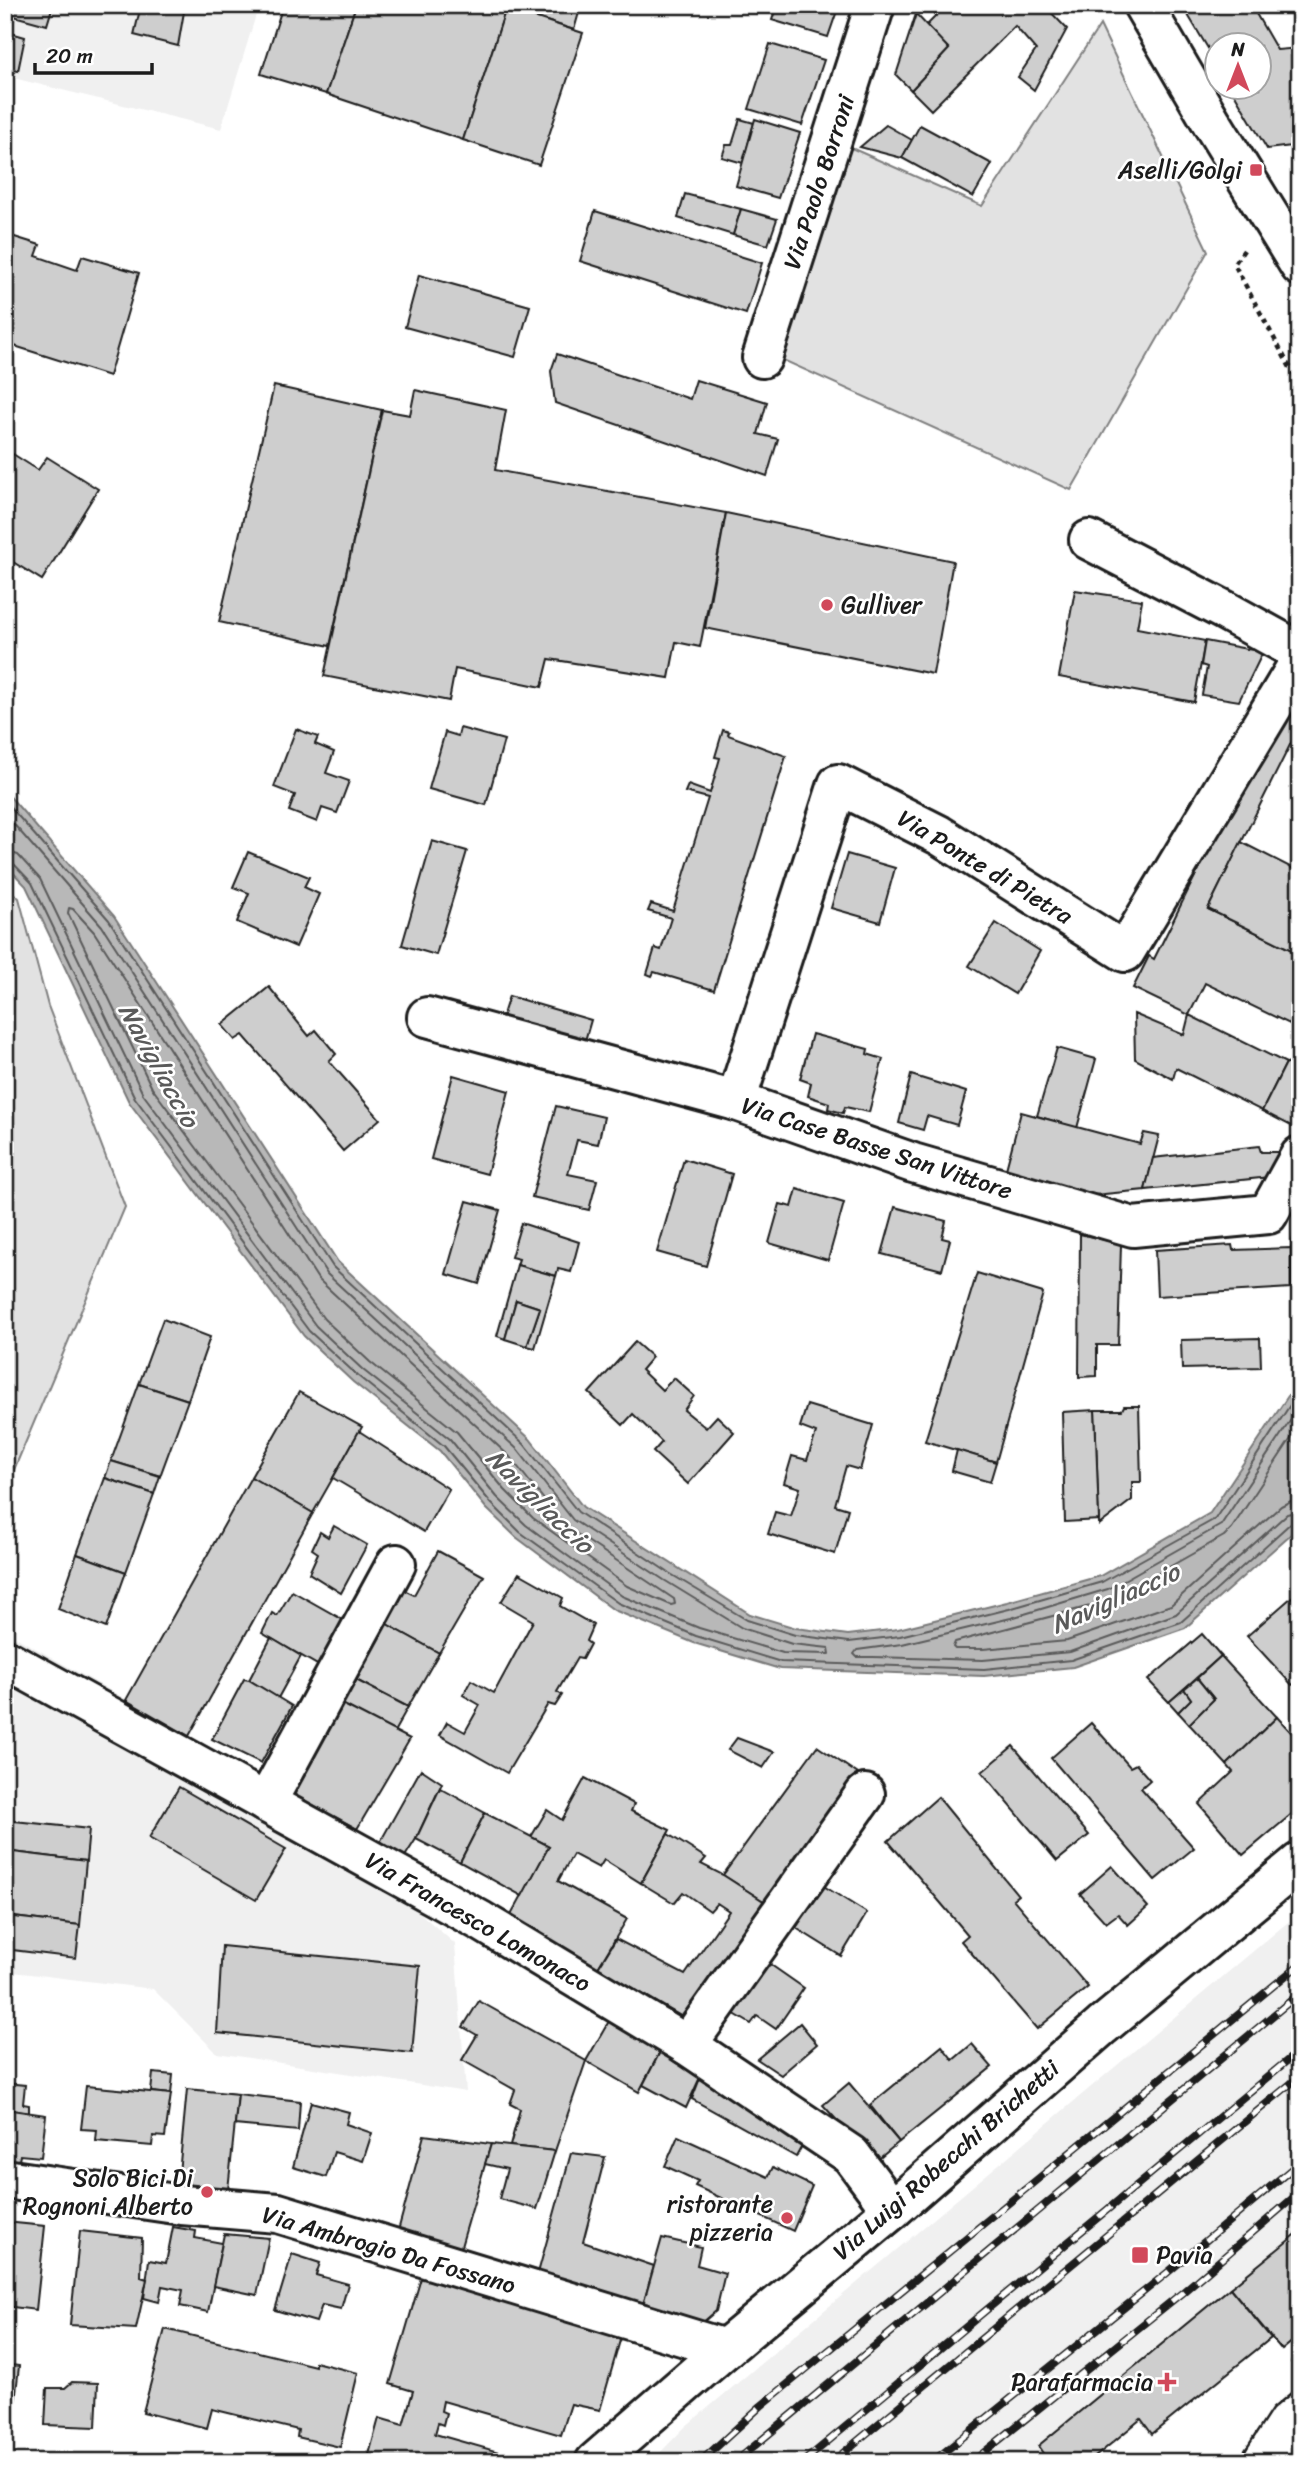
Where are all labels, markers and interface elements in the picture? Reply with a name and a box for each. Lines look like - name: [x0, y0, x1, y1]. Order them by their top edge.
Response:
- scale bar: [35, 32, 152, 76]
- north arrow: [1204, 32, 1274, 102]
- text: N: [1230, 33, 1245, 66]
- text: 20 m: [46, 37, 93, 75]
- street label: Via Paolo Borroni: [771, 88, 867, 275]
- place label: Aselli/Golgi: [1117, 149, 1243, 191]
- marker: Aselli/Golgi: [1248, 162, 1264, 178]
- place label: Gulliver: [841, 584, 924, 626]
- marker: Gulliver: [819, 597, 835, 613]
- street label: Via Ponte di Pietra: [889, 798, 1082, 937]
- water label: Navigliaccio: [106, 994, 213, 1138]
- street label: Via Case Basse San Vittore: [736, 1084, 1018, 1212]
- water label: Navigliaccio: [475, 1437, 607, 1567]
- water label: Navigliaccio: [1043, 1548, 1189, 1647]
- street label: Via Francesco Lomonaco: [357, 1840, 599, 2004]
- street label: Via Luigi Robecchi Brichetti: [823, 2048, 1070, 2271]
- place label: Solo Bici Di Rognoni Alberto: [23, 2157, 194, 2227]
- place label: ristorante pizzeria: [667, 2183, 773, 2253]
- marker: Solo Bici Di Rognoni Alberto: [199, 2184, 215, 2200]
- street label: Via Ambrogio Da Fossano: [257, 2194, 521, 2306]
- marker: ristorante pizzeria: [779, 2210, 795, 2226]
- place label: Pavia: [1156, 2234, 1212, 2276]
- marker: Pavia: [1130, 2245, 1150, 2265]
- place label: Parafarmacia: [1011, 2361, 1153, 2403]
- marker: Parafarmacia: [1159, 2374, 1175, 2390]

